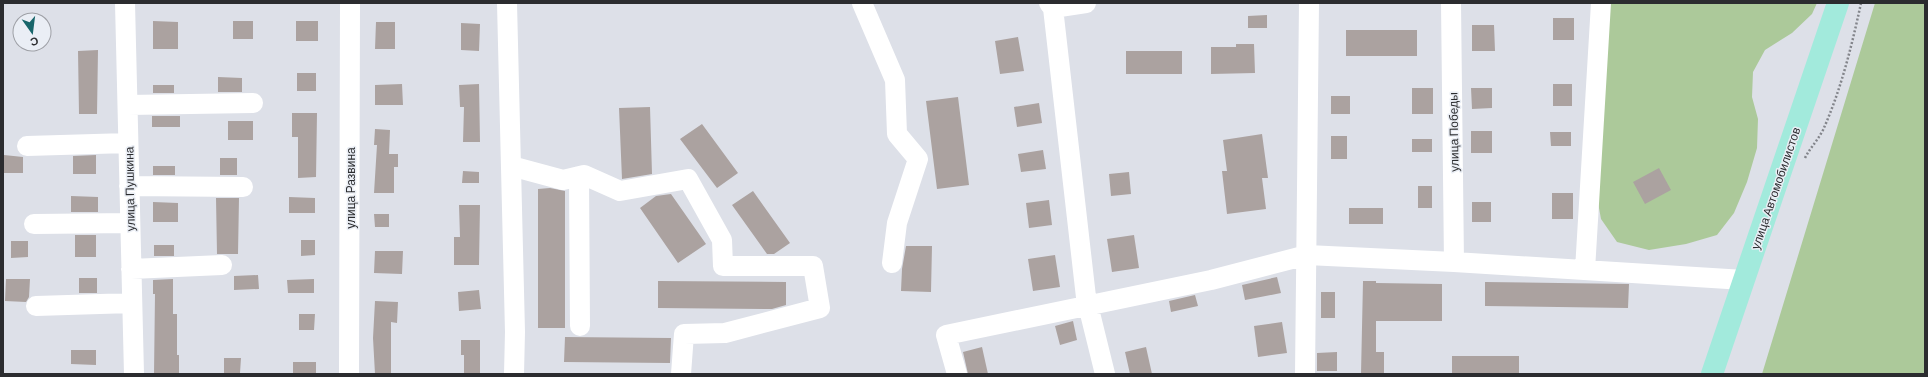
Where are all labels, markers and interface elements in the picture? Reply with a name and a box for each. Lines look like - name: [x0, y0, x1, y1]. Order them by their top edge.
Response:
- north arrow: [12, 12, 52, 52]
- text: С: [29, 35, 40, 49]
- street label: улица Победы: [1445, 92, 1462, 172]
- street label: улица Автомобилистов: [1748, 125, 1803, 251]
- street label: улица Пушкина: [121, 146, 138, 232]
- street label: улица Развина: [343, 147, 358, 229]

